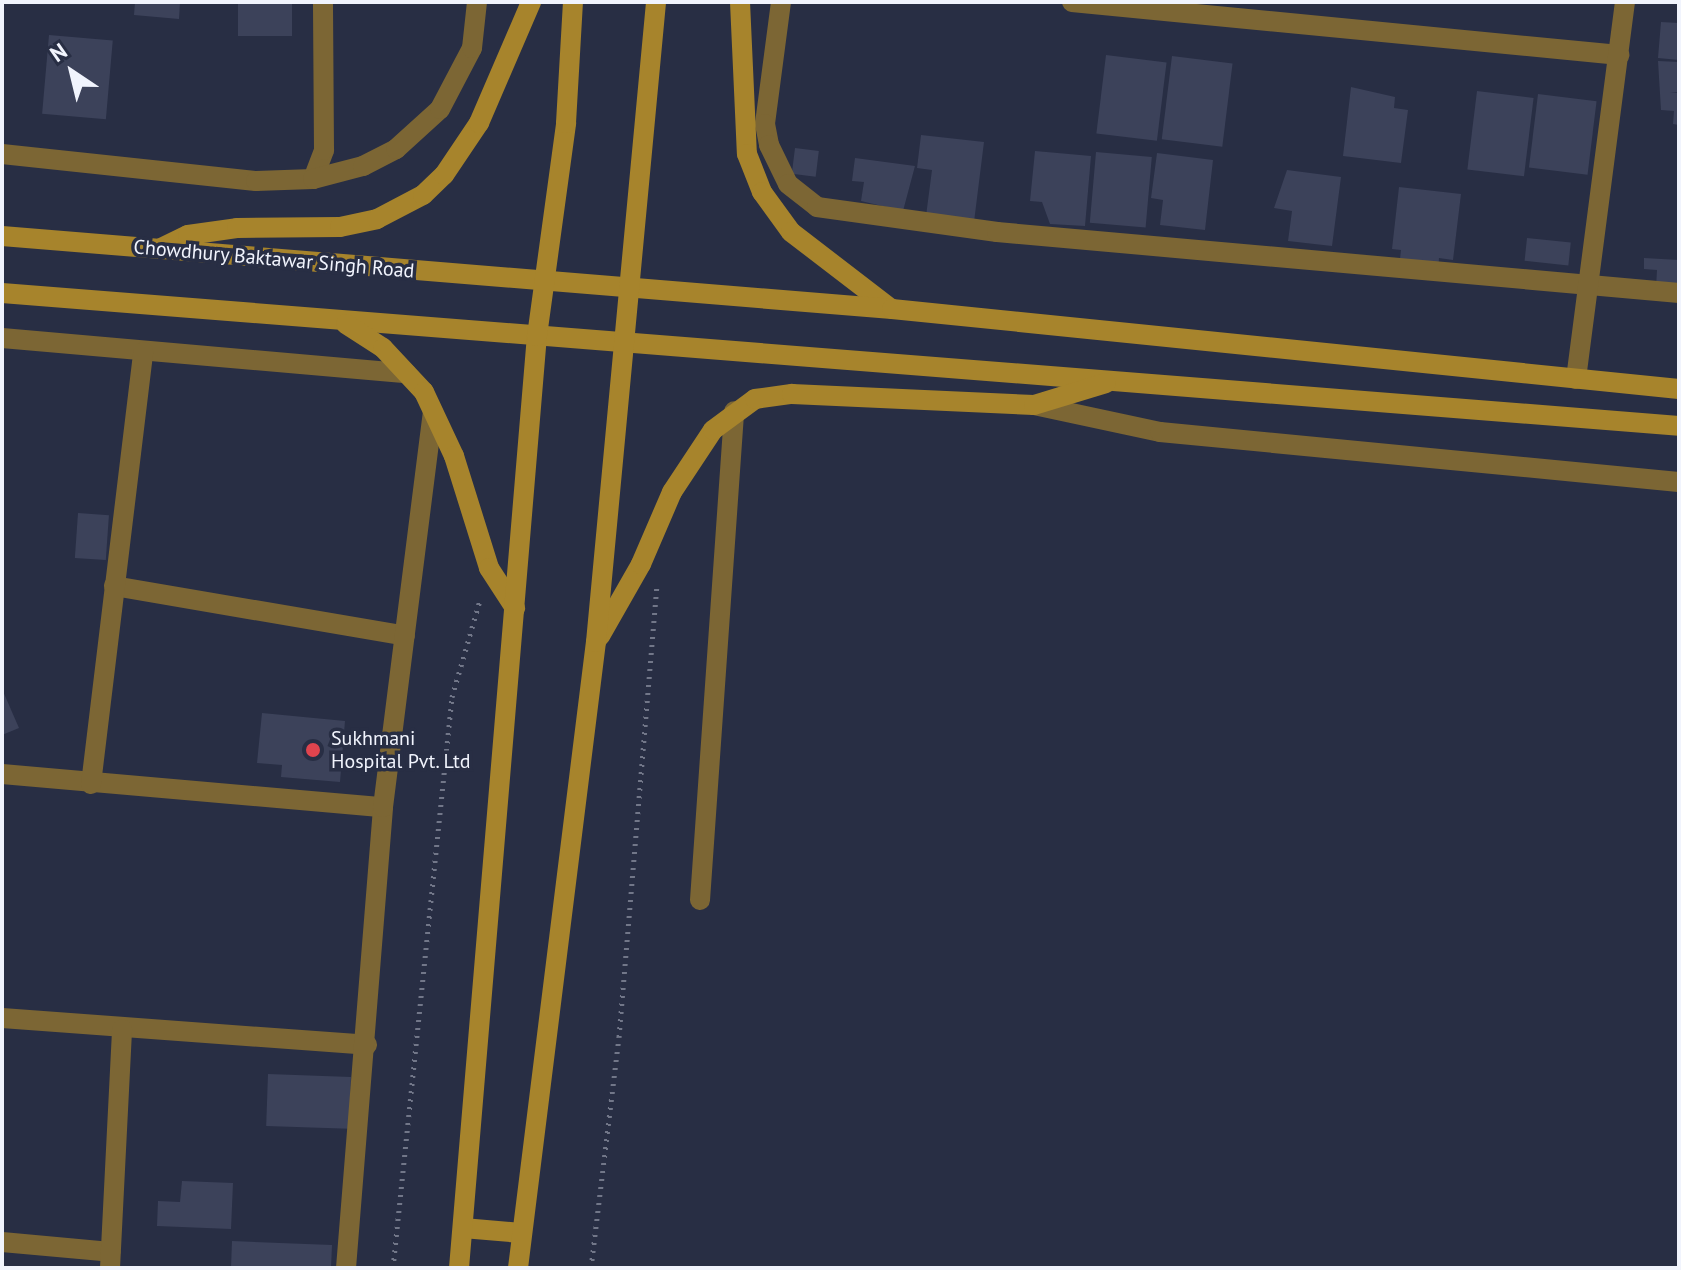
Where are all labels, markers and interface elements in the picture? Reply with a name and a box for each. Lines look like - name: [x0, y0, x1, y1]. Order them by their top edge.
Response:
- north arrow: [32, 32, 112, 112]
- text: N: [44, 37, 72, 68]
- street label: Chowdhury Baktawar Singh Road: [132, 235, 416, 283]
- place label: Sukhmani Hospital Pvt. Ltd: [331, 726, 472, 773]
- marker: Sukhmani Hospital Pvt. Ltd: [302, 739, 324, 761]

